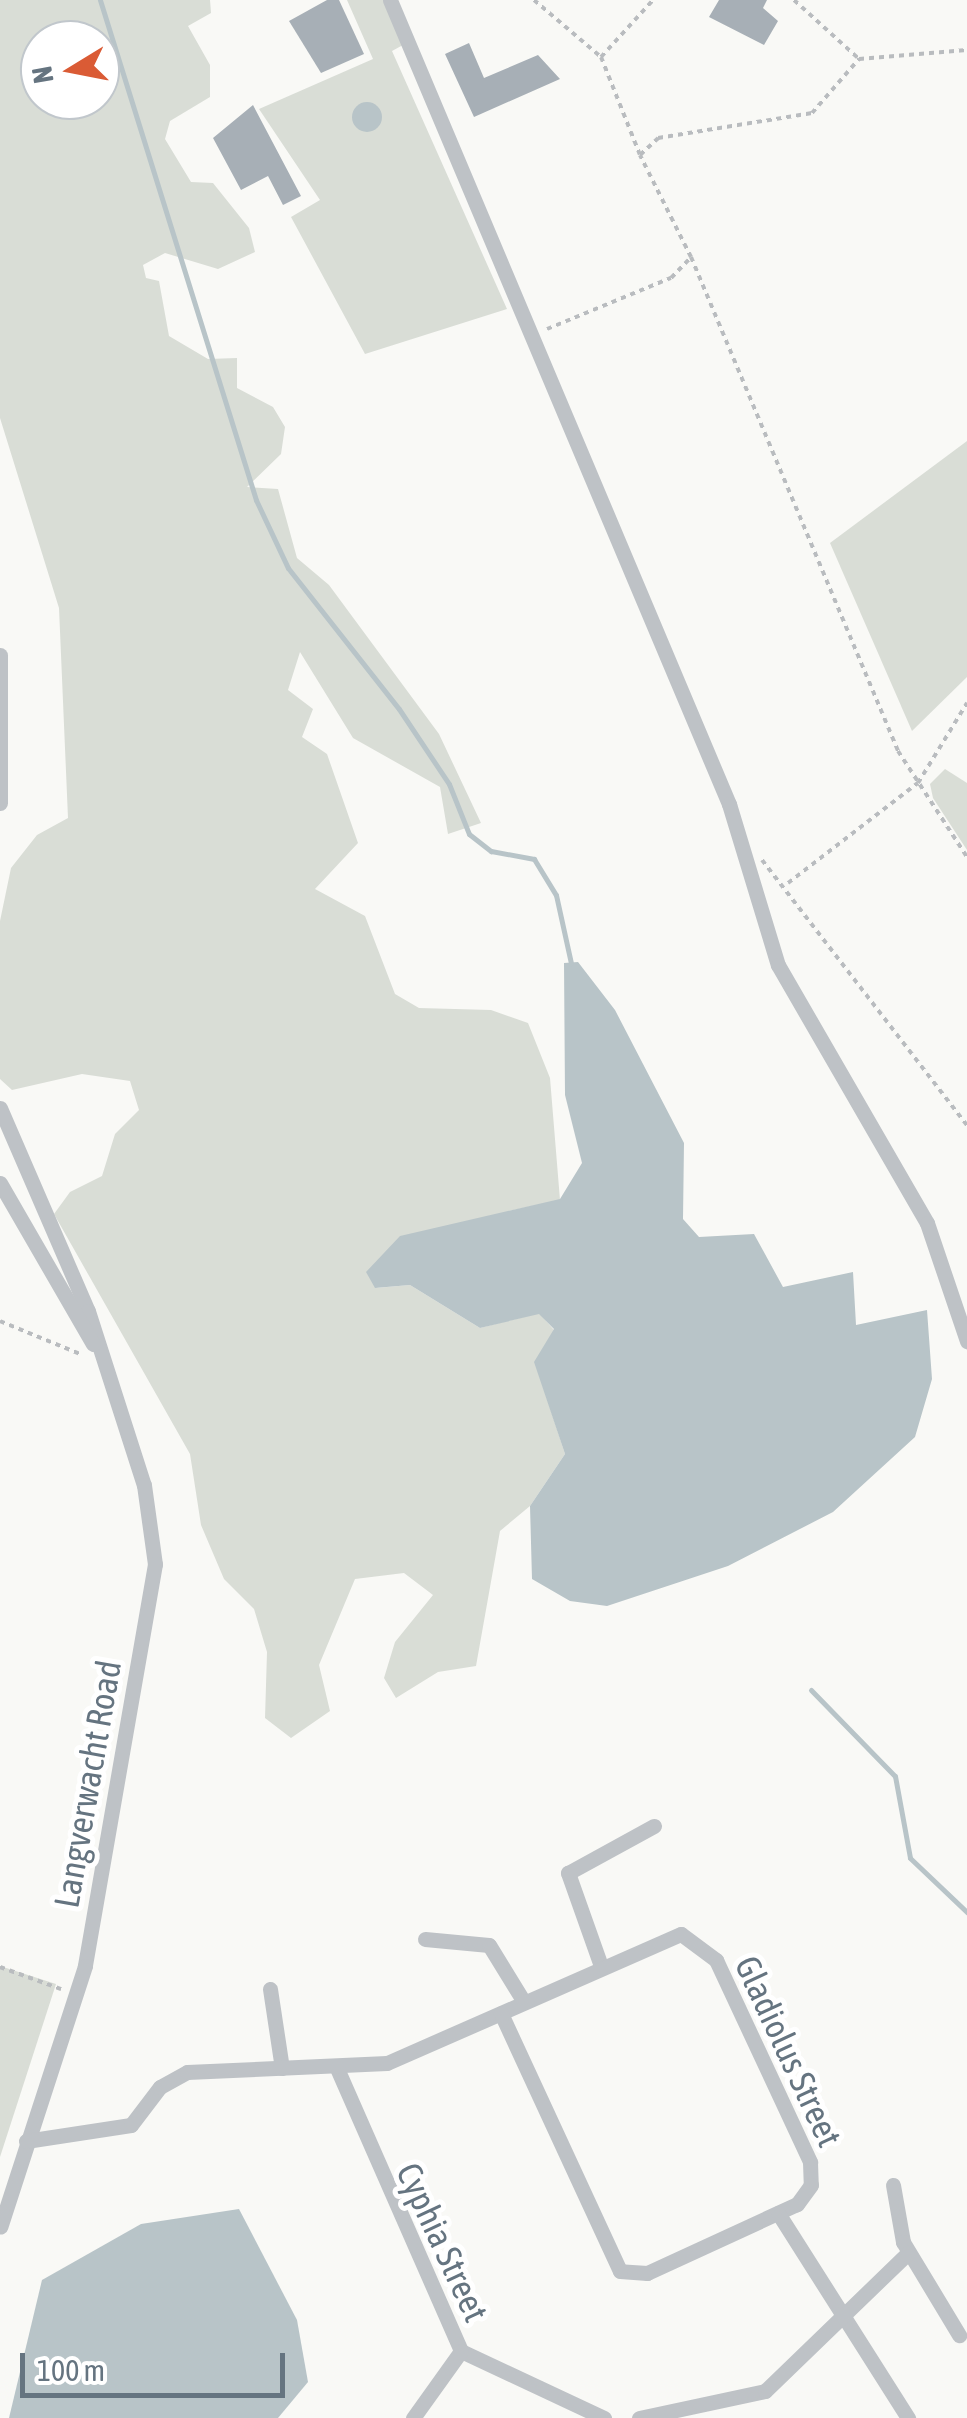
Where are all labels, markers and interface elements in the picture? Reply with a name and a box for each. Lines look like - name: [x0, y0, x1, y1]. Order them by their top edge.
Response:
- north arrow: [20, 20, 120, 120]
- text: N: [25, 64, 60, 86]
- street label: Langverwacht Road: [45, 1657, 129, 1911]
- street label: Gladiolus Street: [727, 1949, 851, 2153]
- street label: Cyphia Street: [388, 2156, 498, 2328]
- scale bar: [25, 2333, 290, 2395]
- text: 100 m: [37, 2353, 105, 2387]

